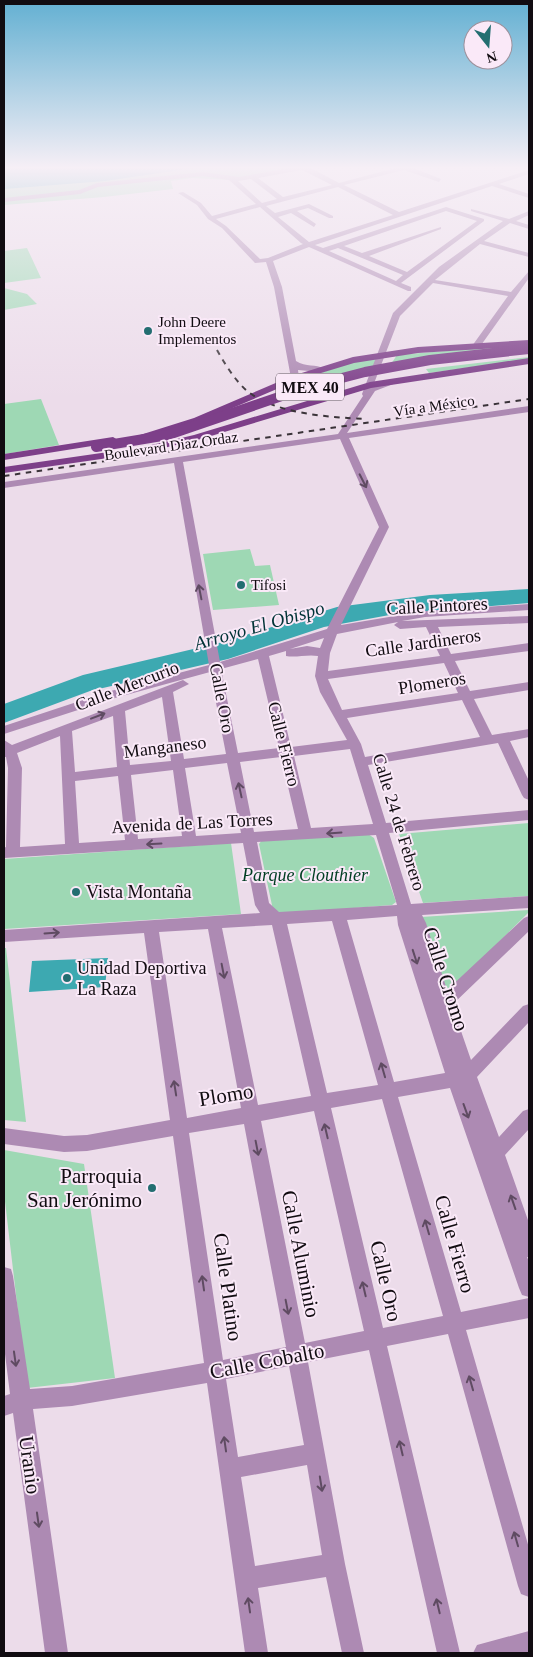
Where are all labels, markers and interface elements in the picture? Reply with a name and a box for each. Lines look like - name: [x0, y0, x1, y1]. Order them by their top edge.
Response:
- north arrow: [463, 20, 513, 70]
- text: N: [485, 48, 499, 66]
- place label: John Deere Implementos: [158, 314, 236, 347]
- marker: John Deere Implementos: [142, 325, 154, 337]
- road number: MEX 40: [276, 374, 344, 401]
- street label: Vía a México: [392, 392, 476, 420]
- street label: Boulevard Diaz Ordaz: [103, 429, 239, 463]
- one-way arrow: [359, 473, 368, 488]
- place label: Tifosi: [251, 577, 286, 593]
- marker: Tifosi: [235, 579, 247, 591]
- one-way arrow: [195, 584, 205, 600]
- street label: Calle Pintores: [386, 593, 488, 619]
- water label: Arroyo El Obispo: [190, 597, 327, 655]
- street label: Calle Jardineros: [364, 625, 482, 661]
- street label: Calle Mercurio: [72, 657, 182, 715]
- street label: Calle Oro: [205, 661, 239, 735]
- street label: Plomeros: [397, 668, 467, 698]
- street label: Calle Fierro: [264, 700, 304, 788]
- one-way arrow: [90, 711, 105, 720]
- street label: Manganeso: [123, 732, 207, 762]
- street label: Calle 24 de Febrero: [369, 751, 429, 893]
- one-way arrow: [235, 782, 244, 798]
- street label: Avenida de Las Torres: [111, 809, 273, 837]
- one-way arrow: [326, 828, 342, 838]
- one-way arrow: [146, 839, 162, 848]
- park label: Parque Clouthier: [241, 865, 369, 885]
- place label: Vista Montaña: [86, 882, 191, 902]
- marker: Vista Montaña: [70, 886, 82, 898]
- street label: Calle Cromo: [418, 924, 474, 1034]
- one-way arrow: [44, 928, 60, 937]
- one-way arrow: [411, 948, 420, 964]
- place label: Unidad Deportiva La Raza: [77, 958, 206, 999]
- one-way arrow: [219, 963, 229, 979]
- marker: Unidad Deportiva La Raza: [61, 972, 73, 984]
- one-way arrow: [377, 1063, 387, 1079]
- street label: Plomo: [197, 1079, 255, 1111]
- one-way arrow: [170, 1080, 180, 1096]
- one-way arrow: [462, 1103, 471, 1118]
- one-way arrow: [321, 1124, 330, 1140]
- one-way arrow: [252, 1139, 262, 1155]
- place label: Parroquia San Jerónimo: [27, 1164, 143, 1212]
- marker: Parroquia San Jerónimo: [146, 1182, 158, 1194]
- street label: Calle Aluminio: [277, 1188, 325, 1320]
- street label: Calle Fierro: [430, 1192, 480, 1296]
- one-way arrow: [508, 1195, 517, 1210]
- one-way arrow: [421, 1219, 431, 1235]
- street label: Calle Platino: [209, 1231, 247, 1343]
- street label: Calle Oro: [365, 1238, 407, 1324]
- one-way arrow: [198, 1276, 208, 1292]
- one-way arrow: [359, 1282, 368, 1298]
- one-way arrow: [283, 1299, 293, 1315]
- street label: Calle Cobalto: [208, 1338, 326, 1384]
- one-way arrow: [10, 1351, 20, 1367]
- one-way arrow: [465, 1375, 475, 1391]
- street label: Uranio: [14, 1434, 46, 1496]
- one-way arrow: [220, 1437, 230, 1453]
- one-way arrow: [396, 1440, 405, 1456]
- one-way arrow: [317, 1476, 327, 1492]
- one-way arrow: [33, 1512, 43, 1528]
- one-way arrow: [510, 1532, 520, 1548]
- one-way arrow: [244, 1597, 254, 1613]
- one-way arrow: [433, 1598, 442, 1614]

